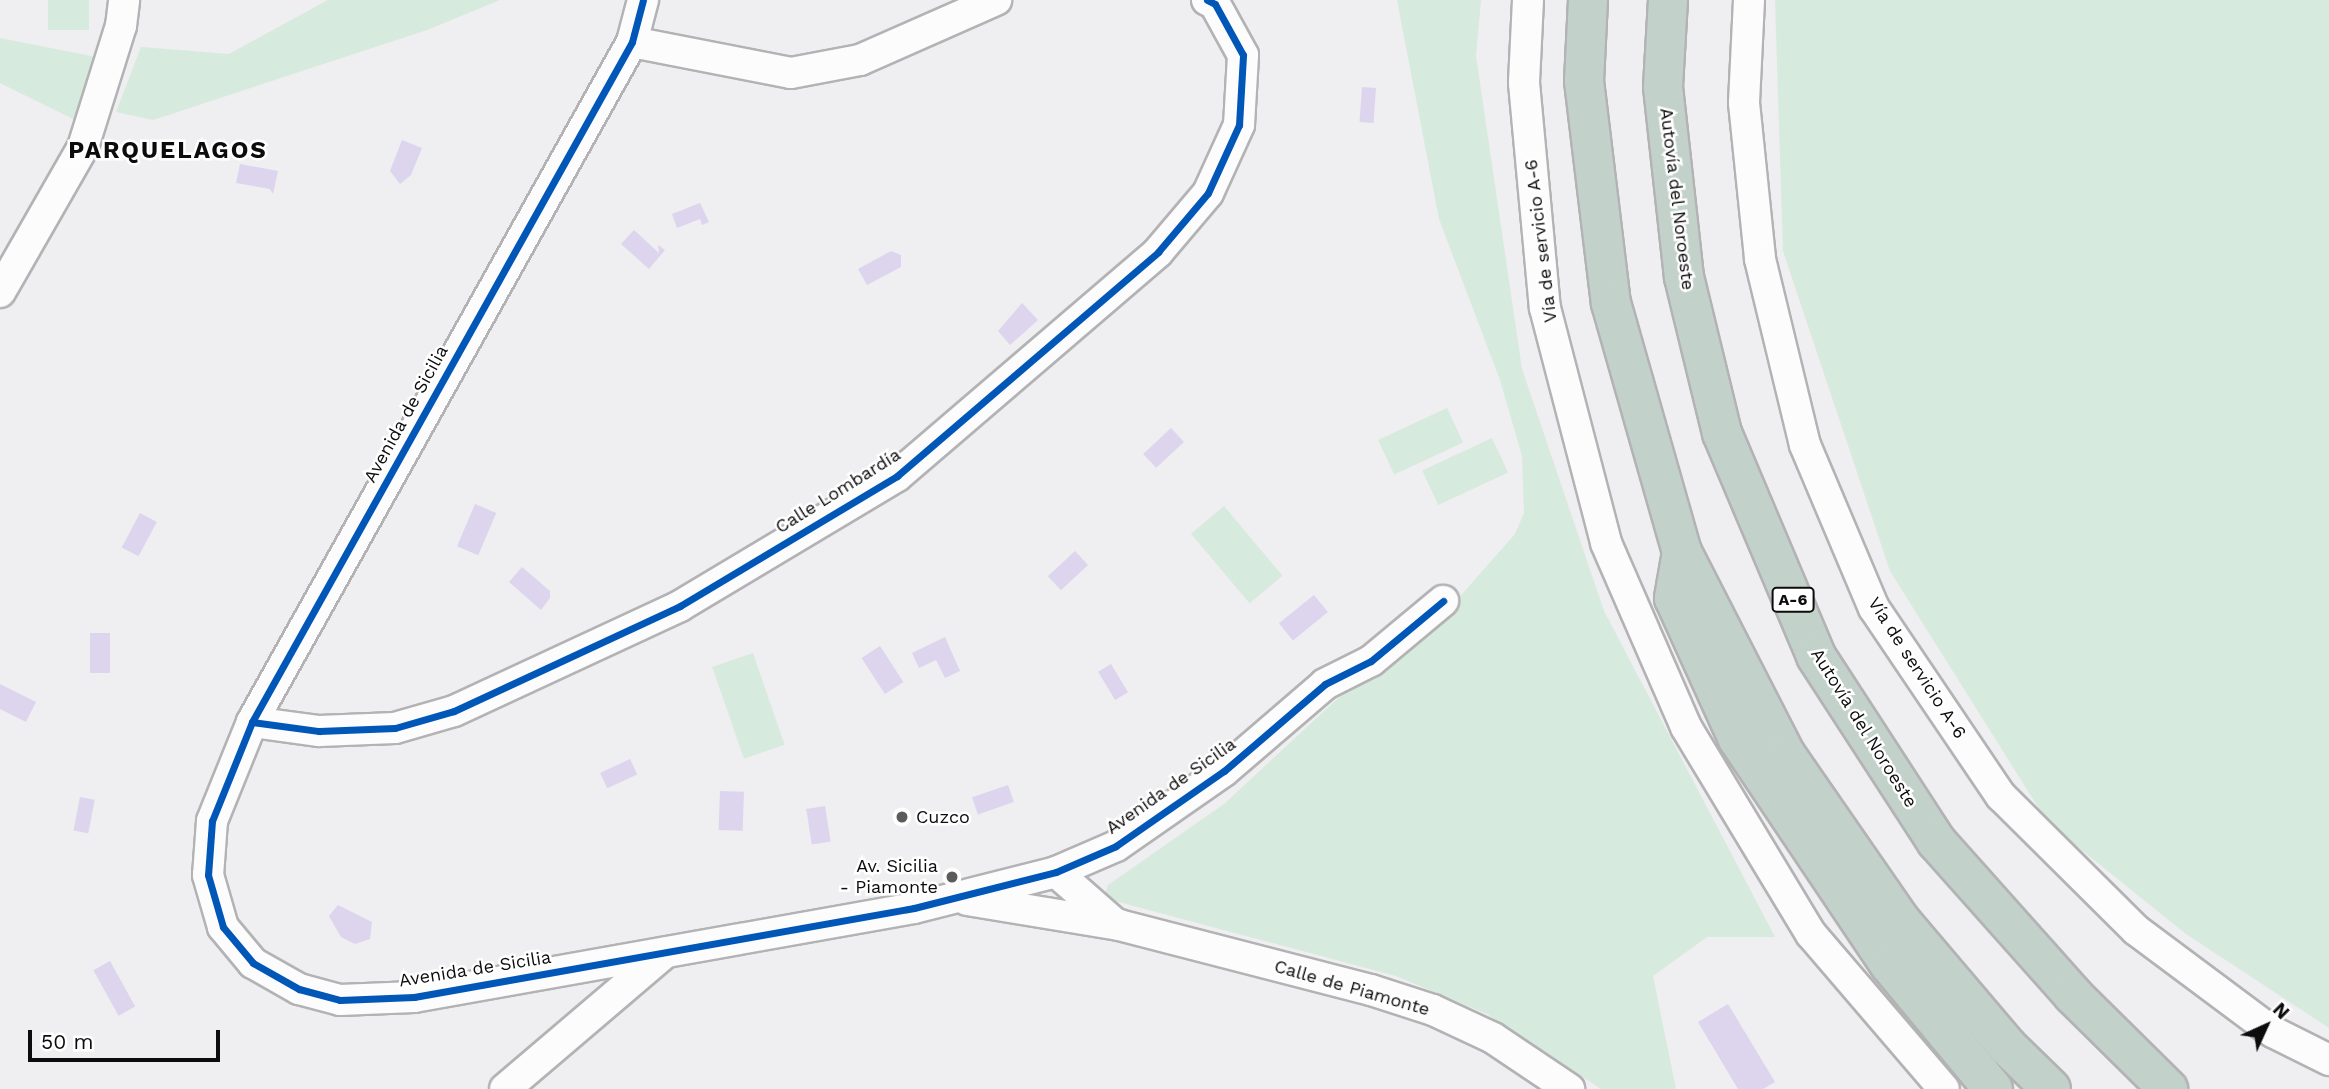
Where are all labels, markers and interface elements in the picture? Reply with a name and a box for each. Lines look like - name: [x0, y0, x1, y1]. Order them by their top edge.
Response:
- street label: Autovía del Noroeste: [1655, 106, 1699, 292]
- district label: PARQUELAGOS: [70, 137, 266, 165]
- street label: Vía de servicio A-6: [1520, 158, 1562, 324]
- street label: Avenida de Sicilia: [359, 341, 453, 487]
- street label: Calle Lombardía: [772, 444, 904, 538]
- road number: A-6: [1770, 587, 1816, 612]
- street label: Vía de servicio A-6: [1863, 593, 1971, 743]
- street label: Autovía del Noroeste: [1806, 644, 1922, 812]
- street label: Avenida de Sicilia: [1102, 733, 1240, 839]
- place label: Cuzco: [916, 806, 970, 828]
- marker: Cuzco: [894, 809, 910, 825]
- place label: Av. Sicilia - Piamonte: [840, 856, 938, 898]
- marker: Av. Sicilia - Piamonte: [944, 869, 960, 885]
- street label: Avenida de Sicilia: [397, 946, 553, 992]
- street label: Calle de Piamonte: [1272, 955, 1432, 1021]
- north arrow: [2231, 991, 2301, 1061]
- text: N: [2268, 998, 2294, 1024]
- scale bar: [32, 1016, 224, 1060]
- text: 50 m: [41, 1029, 93, 1054]

